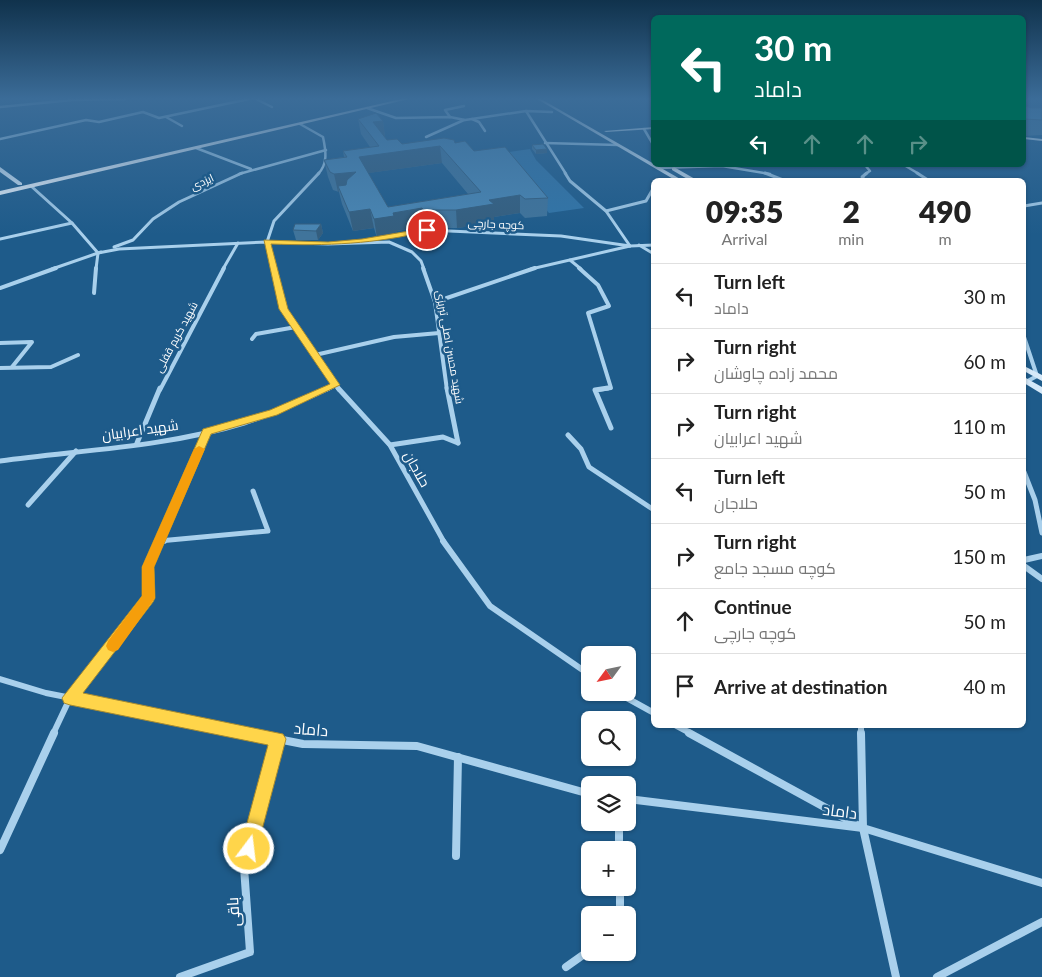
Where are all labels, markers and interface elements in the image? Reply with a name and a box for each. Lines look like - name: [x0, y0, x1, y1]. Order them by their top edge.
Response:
- text: 30 m: [754, 26, 832, 68]
- icon: left: [671, 35, 736, 100]
- text: داماد: [754, 75, 802, 102]
- icon: left: [745, 130, 773, 158]
- icon: ahead: [798, 130, 826, 158]
- icon: ahead: [851, 130, 879, 158]
- icon: right: [904, 130, 932, 158]
- street label: ایزدی: [188, 171, 216, 193]
- text: 09:35: [706, 193, 783, 229]
- text: 2: [842, 193, 860, 229]
- text: 490: [919, 193, 971, 229]
- pin: [406, 209, 448, 251]
- icon: arrive: [413, 216, 441, 244]
- street label: کوچه جارچی: [467, 216, 525, 232]
- text: Arrival: [722, 229, 768, 248]
- text: min: [838, 229, 864, 248]
- text: m: [938, 229, 952, 248]
- text: Turn left: [714, 270, 785, 293]
- icon: left: [671, 282, 699, 310]
- text: 30 m: [963, 285, 1006, 308]
- street label: شهید محسن اصلی تبریزی: [433, 289, 467, 405]
- text: داماد: [714, 298, 749, 317]
- street label: شهید کریم قفلی: [151, 299, 201, 375]
- text: Turn right: [714, 335, 796, 358]
- icon: right: [671, 347, 699, 375]
- text: 60 m: [963, 350, 1006, 373]
- text: محمد زاده چاوشان: [714, 363, 838, 382]
- text: Turn right: [714, 400, 796, 423]
- icon: right: [671, 412, 699, 440]
- text: 110 m: [952, 415, 1006, 438]
- street label: شهید اعرابیان: [100, 416, 179, 443]
- text: شهید اعرابیان: [714, 428, 802, 447]
- street label: حلاجان: [401, 448, 434, 490]
- text: Turn left: [714, 465, 785, 488]
- icon: left: [671, 477, 699, 505]
- text: 50 m: [963, 480, 1006, 503]
- text: حلاجان: [714, 493, 758, 512]
- text: Turn right: [714, 530, 796, 553]
- icon: right: [671, 542, 699, 570]
- text: 150 m: [952, 545, 1006, 568]
- text: کوچه مسجد جامع: [714, 558, 836, 577]
- text: Continue: [714, 595, 792, 618]
- icon: ahead: [671, 607, 699, 635]
- text: 50 m: [963, 610, 1006, 633]
- text: کوچه جارچی: [714, 623, 796, 642]
- north arrow: [581, 646, 636, 701]
- map controls: [581, 646, 636, 961]
- icon: arrive: [671, 672, 699, 700]
- text: Arrive at destination: [714, 675, 887, 698]
- text: 40 m: [963, 675, 1006, 698]
- button: search: [581, 711, 636, 766]
- street label: داماد: [293, 718, 329, 739]
- button: layers: [581, 776, 636, 831]
- street label: داماد: [822, 799, 858, 822]
- position arrow: [222, 822, 274, 874]
- button: +: [581, 841, 636, 896]
- street label: باقی: [222, 896, 245, 927]
- button: −: [581, 906, 636, 961]

